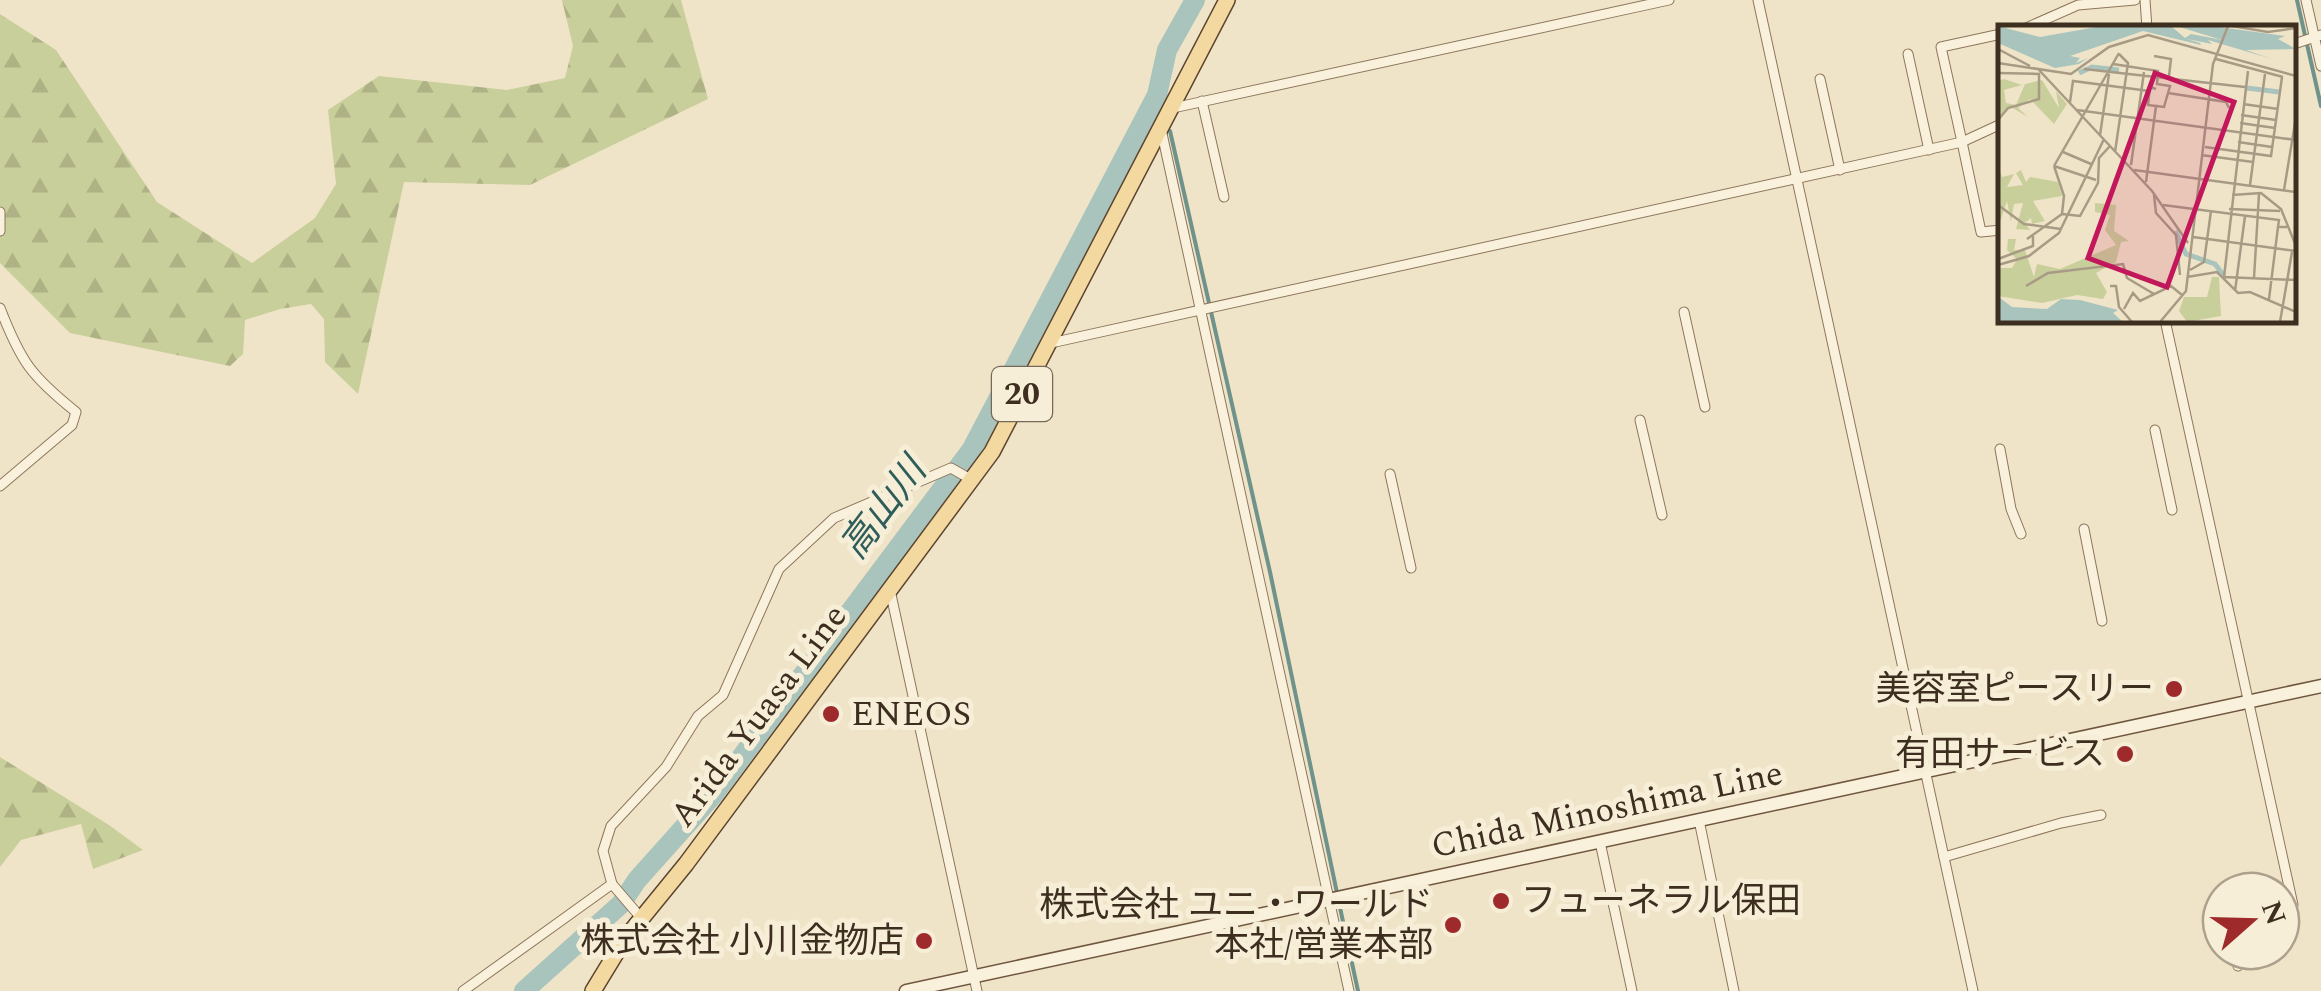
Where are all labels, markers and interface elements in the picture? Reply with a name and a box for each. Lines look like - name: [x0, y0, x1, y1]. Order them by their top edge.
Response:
- inset map: [1998, 25, 2296, 322]
- road number: 20: [992, 367, 1052, 421]
- water label: 高山川: [827, 443, 944, 572]
- street label: Arida Yuasa Line: [657, 593, 861, 839]
- place label: 美容室ピースリー: [1876, 663, 2154, 716]
- marker: 美容室ピースリー: [2163, 678, 2185, 700]
- place label: ENEOS: [851, 688, 971, 741]
- marker: ENEOS: [820, 703, 842, 725]
- place label: 有田サービス: [1895, 728, 2105, 781]
- marker: 有田サービス: [2114, 743, 2136, 765]
- street label: Chida Minoshima Line: [1426, 747, 1788, 873]
- north arrow: [2201, 871, 2301, 971]
- place label: フューネラル保田: [1521, 875, 1801, 928]
- place label: 株式会社 ユニ・ワールド 本社/営業本部: [1039, 879, 1433, 972]
- marker: フューネラル保田: [1490, 890, 1512, 912]
- text: N: [2249, 895, 2297, 931]
- marker: 株式会社 ユニ・ワールド 本社/営業本部: [1442, 914, 1464, 936]
- place label: 株式会社 小川金物店: [580, 915, 904, 968]
- marker: 株式会社 小川金物店: [913, 930, 935, 952]

